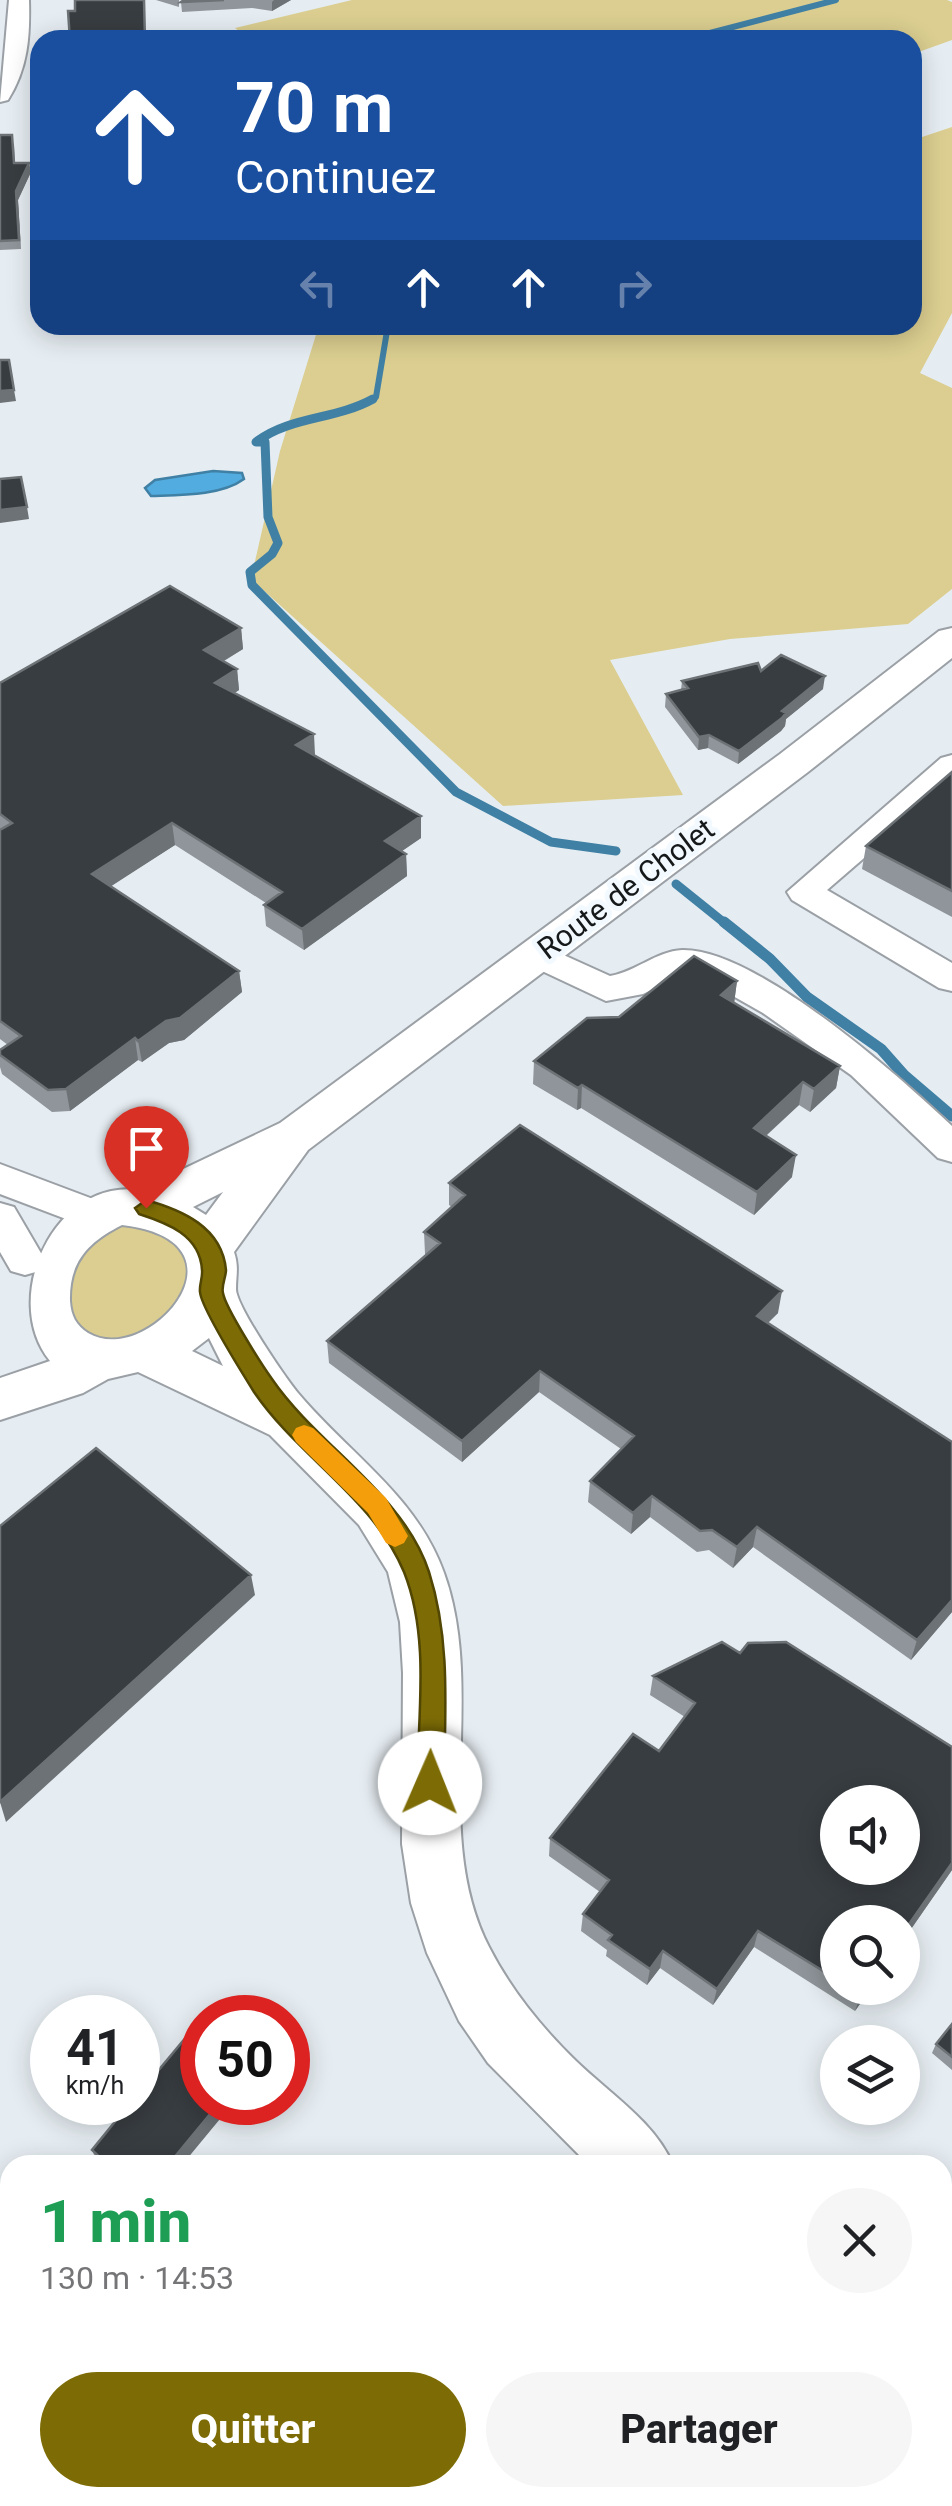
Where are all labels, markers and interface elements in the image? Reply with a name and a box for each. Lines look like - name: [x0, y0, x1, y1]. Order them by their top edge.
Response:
- text: 70 m: [235, 67, 393, 149]
- icon: ahead: [70, 70, 200, 200]
- text: Continuez: [235, 151, 436, 204]
- icon: left: [291, 260, 346, 315]
- icon: ahead: [396, 260, 451, 315]
- icon: ahead: [501, 260, 556, 315]
- icon: right: [606, 260, 661, 315]
- street label: Route de Cholet: [531, 811, 721, 966]
- pin: [104, 1106, 189, 1209]
- icon: arrive: [119, 1121, 174, 1176]
- position arrow: [378, 1731, 482, 1835]
- map controls: [820, 1785, 920, 2125]
- button: sound: [820, 1785, 920, 1885]
- button: search: [820, 1905, 920, 2005]
- speed limit sign: 50: [180, 1995, 310, 2125]
- text: 41: [66, 2019, 124, 2077]
- button: layers: [820, 2025, 920, 2125]
- text: km/h: [66, 2071, 124, 2100]
- text: 1 min: [40, 2186, 191, 2257]
- button: close: [807, 2188, 912, 2293]
- text: 130 m · 14:53: [40, 2259, 234, 2297]
- button: Quitter: [40, 2372, 466, 2487]
- button: Partager: [486, 2372, 912, 2487]

